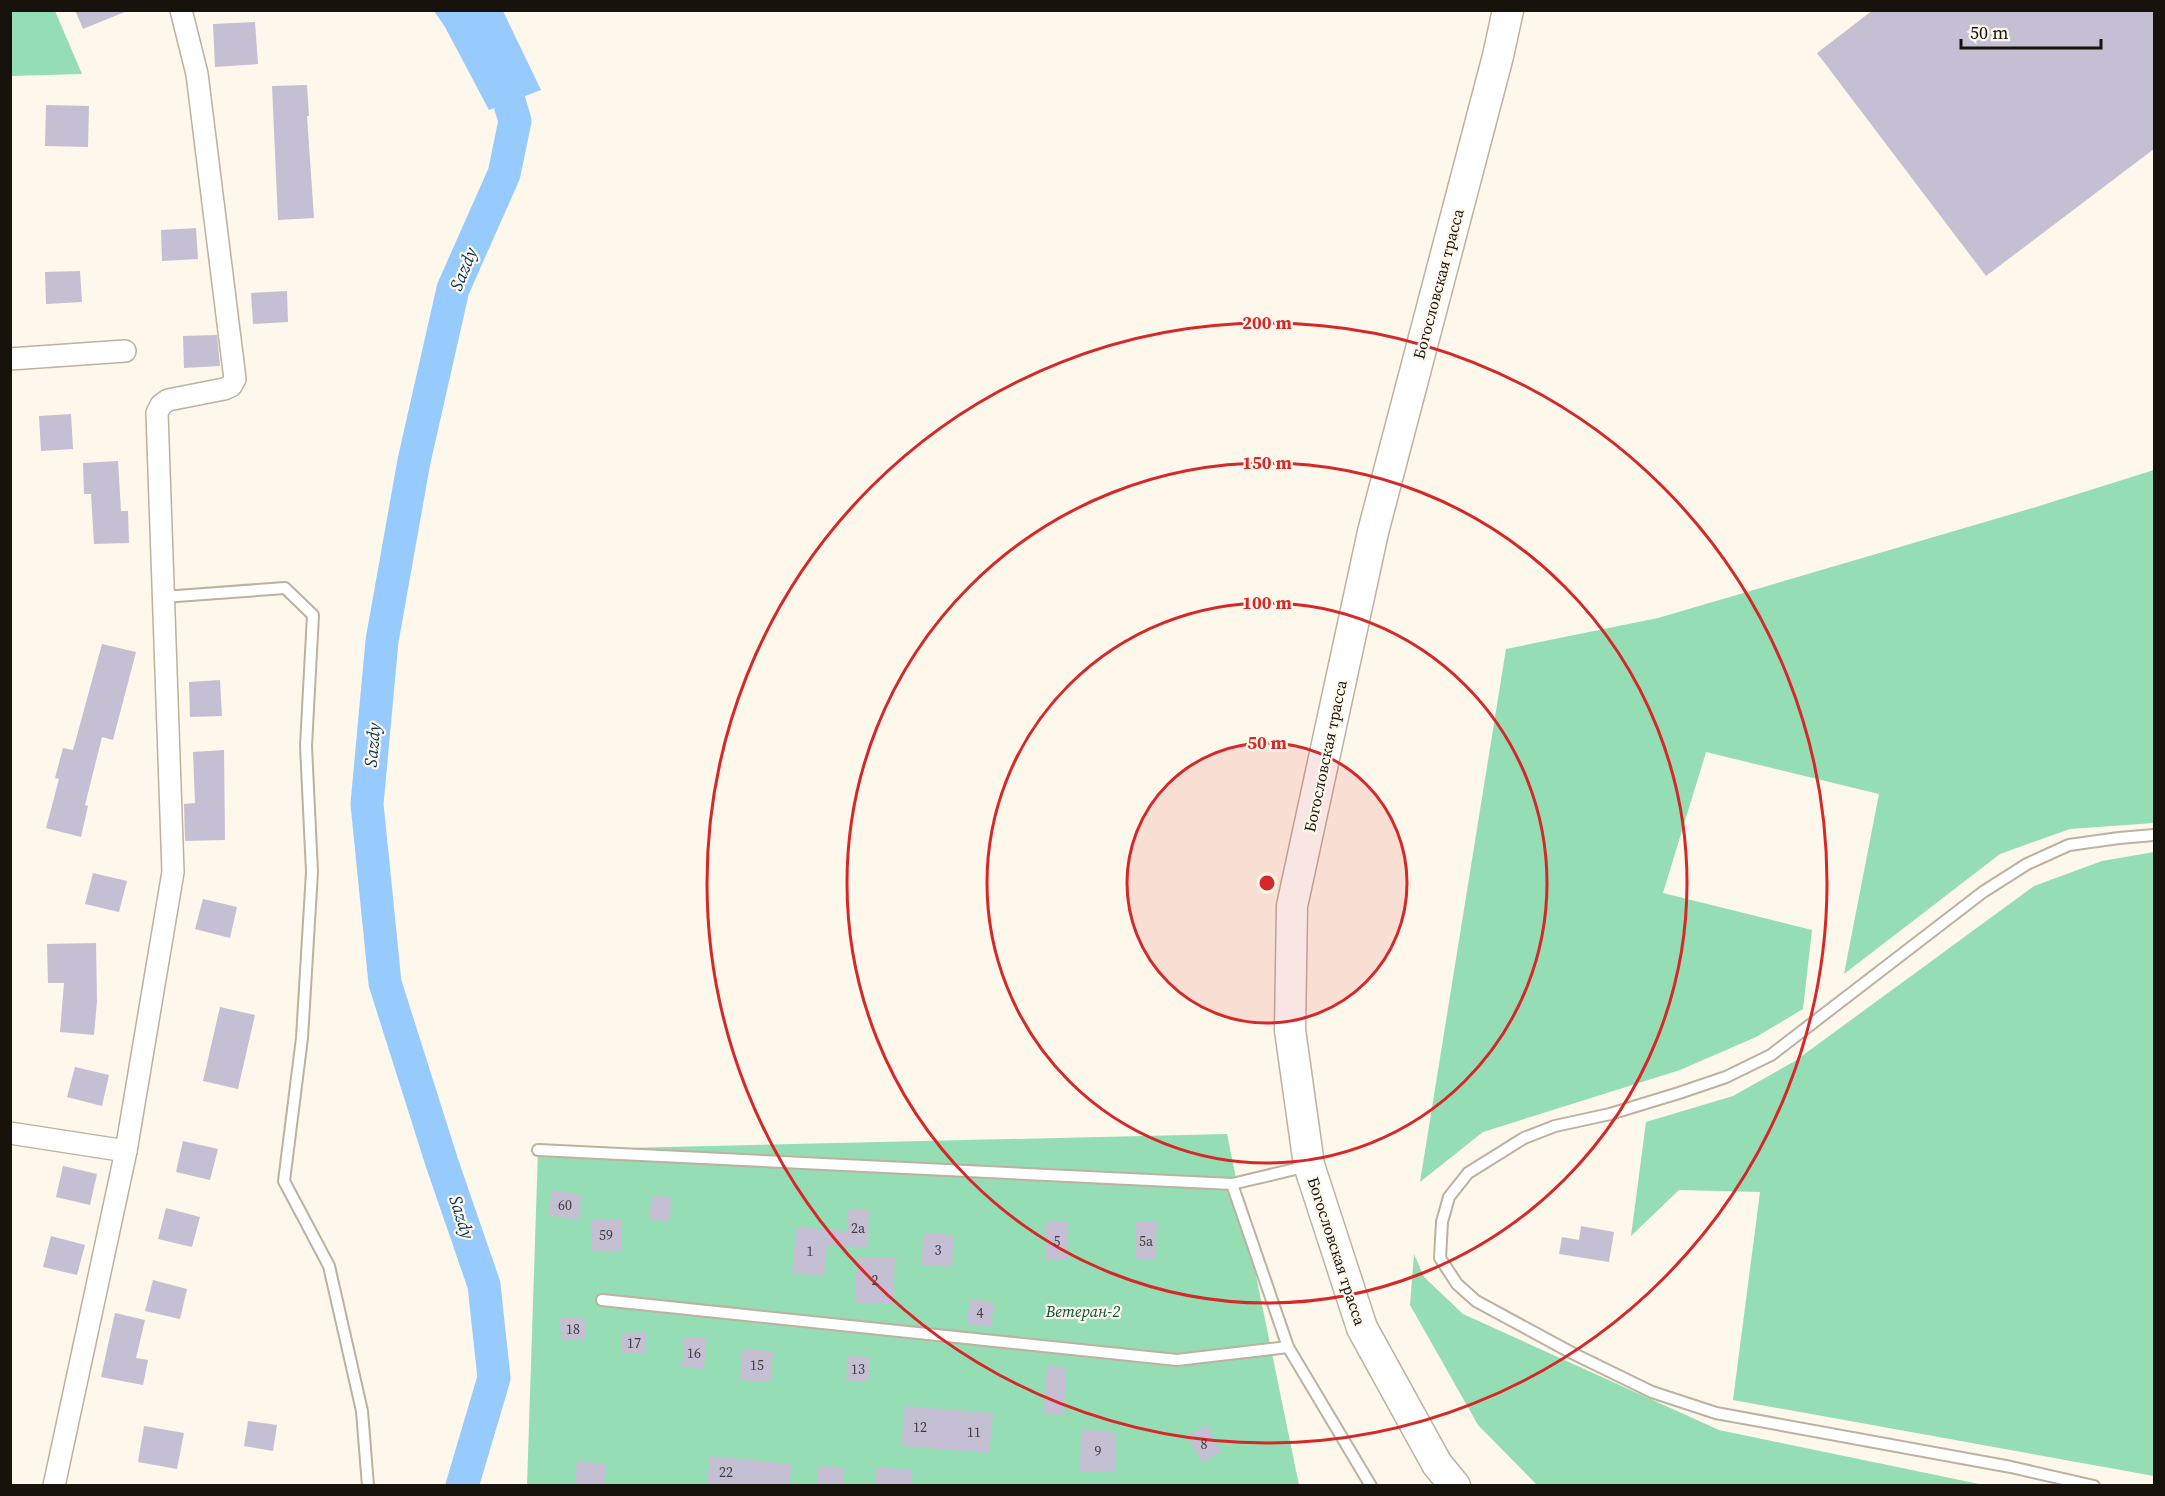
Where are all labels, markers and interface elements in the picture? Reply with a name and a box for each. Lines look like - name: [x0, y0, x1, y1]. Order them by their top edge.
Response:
- scale bar: [1961, 12, 2100, 50]
- text: 50 m: [1970, 20, 2008, 45]
- street label: Богословская трасса: [1407, 206, 1469, 362]
- water label: Sazdy: [443, 243, 483, 294]
- text: 200 m: [1242, 310, 1292, 335]
- text: 150 m: [1242, 450, 1292, 475]
- text: 100 m: [1242, 590, 1292, 615]
- street label: Богословская трасса: [1298, 677, 1352, 834]
- water label: Sazdy: [358, 721, 386, 768]
- text: 50 m: [1247, 730, 1287, 755]
- centre of rings: [1257, 873, 1277, 893]
- street label: Богословская трасса: [1303, 1174, 1372, 1329]
- water label: Sazdy: [443, 1192, 481, 1242]
- house number: 60: [558, 1195, 572, 1215]
- house number: 2а: [851, 1218, 866, 1238]
- house number: 59: [599, 1225, 613, 1245]
- house number: 5: [1054, 1231, 1061, 1251]
- house number: 5а: [1139, 1231, 1154, 1251]
- house number: 3: [935, 1240, 942, 1260]
- house number: 1: [807, 1241, 814, 1261]
- house number: 2: [872, 1270, 879, 1290]
- park label: Ветеран-2: [1045, 1300, 1120, 1322]
- house number: 4: [977, 1303, 984, 1323]
- house number: 18: [566, 1319, 580, 1339]
- house number: 17: [627, 1333, 641, 1353]
- house number: 16: [687, 1343, 701, 1363]
- house number: 15: [750, 1355, 764, 1375]
- house number: 13: [851, 1359, 865, 1379]
- house number: 12: [913, 1417, 927, 1437]
- house number: 11: [967, 1422, 981, 1442]
- house number: 8: [1201, 1434, 1208, 1454]
- house number: 9: [1095, 1441, 1102, 1461]
- house number: 22: [719, 1462, 733, 1482]

